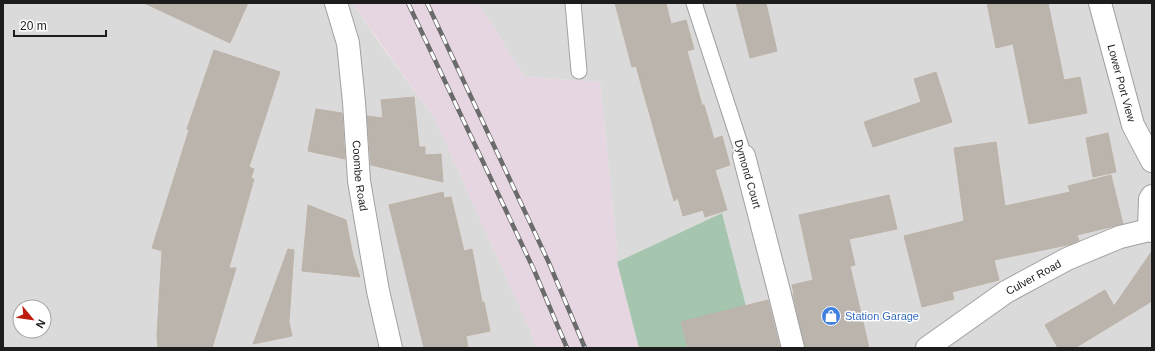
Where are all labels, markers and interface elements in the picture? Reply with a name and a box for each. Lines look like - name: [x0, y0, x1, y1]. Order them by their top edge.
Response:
- scale bar: [14, 12, 106, 38]
- text: 20 m: [20, 19, 47, 33]
- street label: Lower Port View: [1105, 43, 1138, 123]
- street label: Dymond Court: [732, 138, 764, 210]
- street label: Coombe Road: [350, 140, 370, 212]
- street label: Culver Road: [1004, 257, 1063, 297]
- north arrow: [12, 299, 52, 339]
- shop icon: Station Garage: [820, 305, 842, 327]
- place label: Station Garage: [845, 310, 919, 322]
- text: N: [34, 317, 48, 330]

